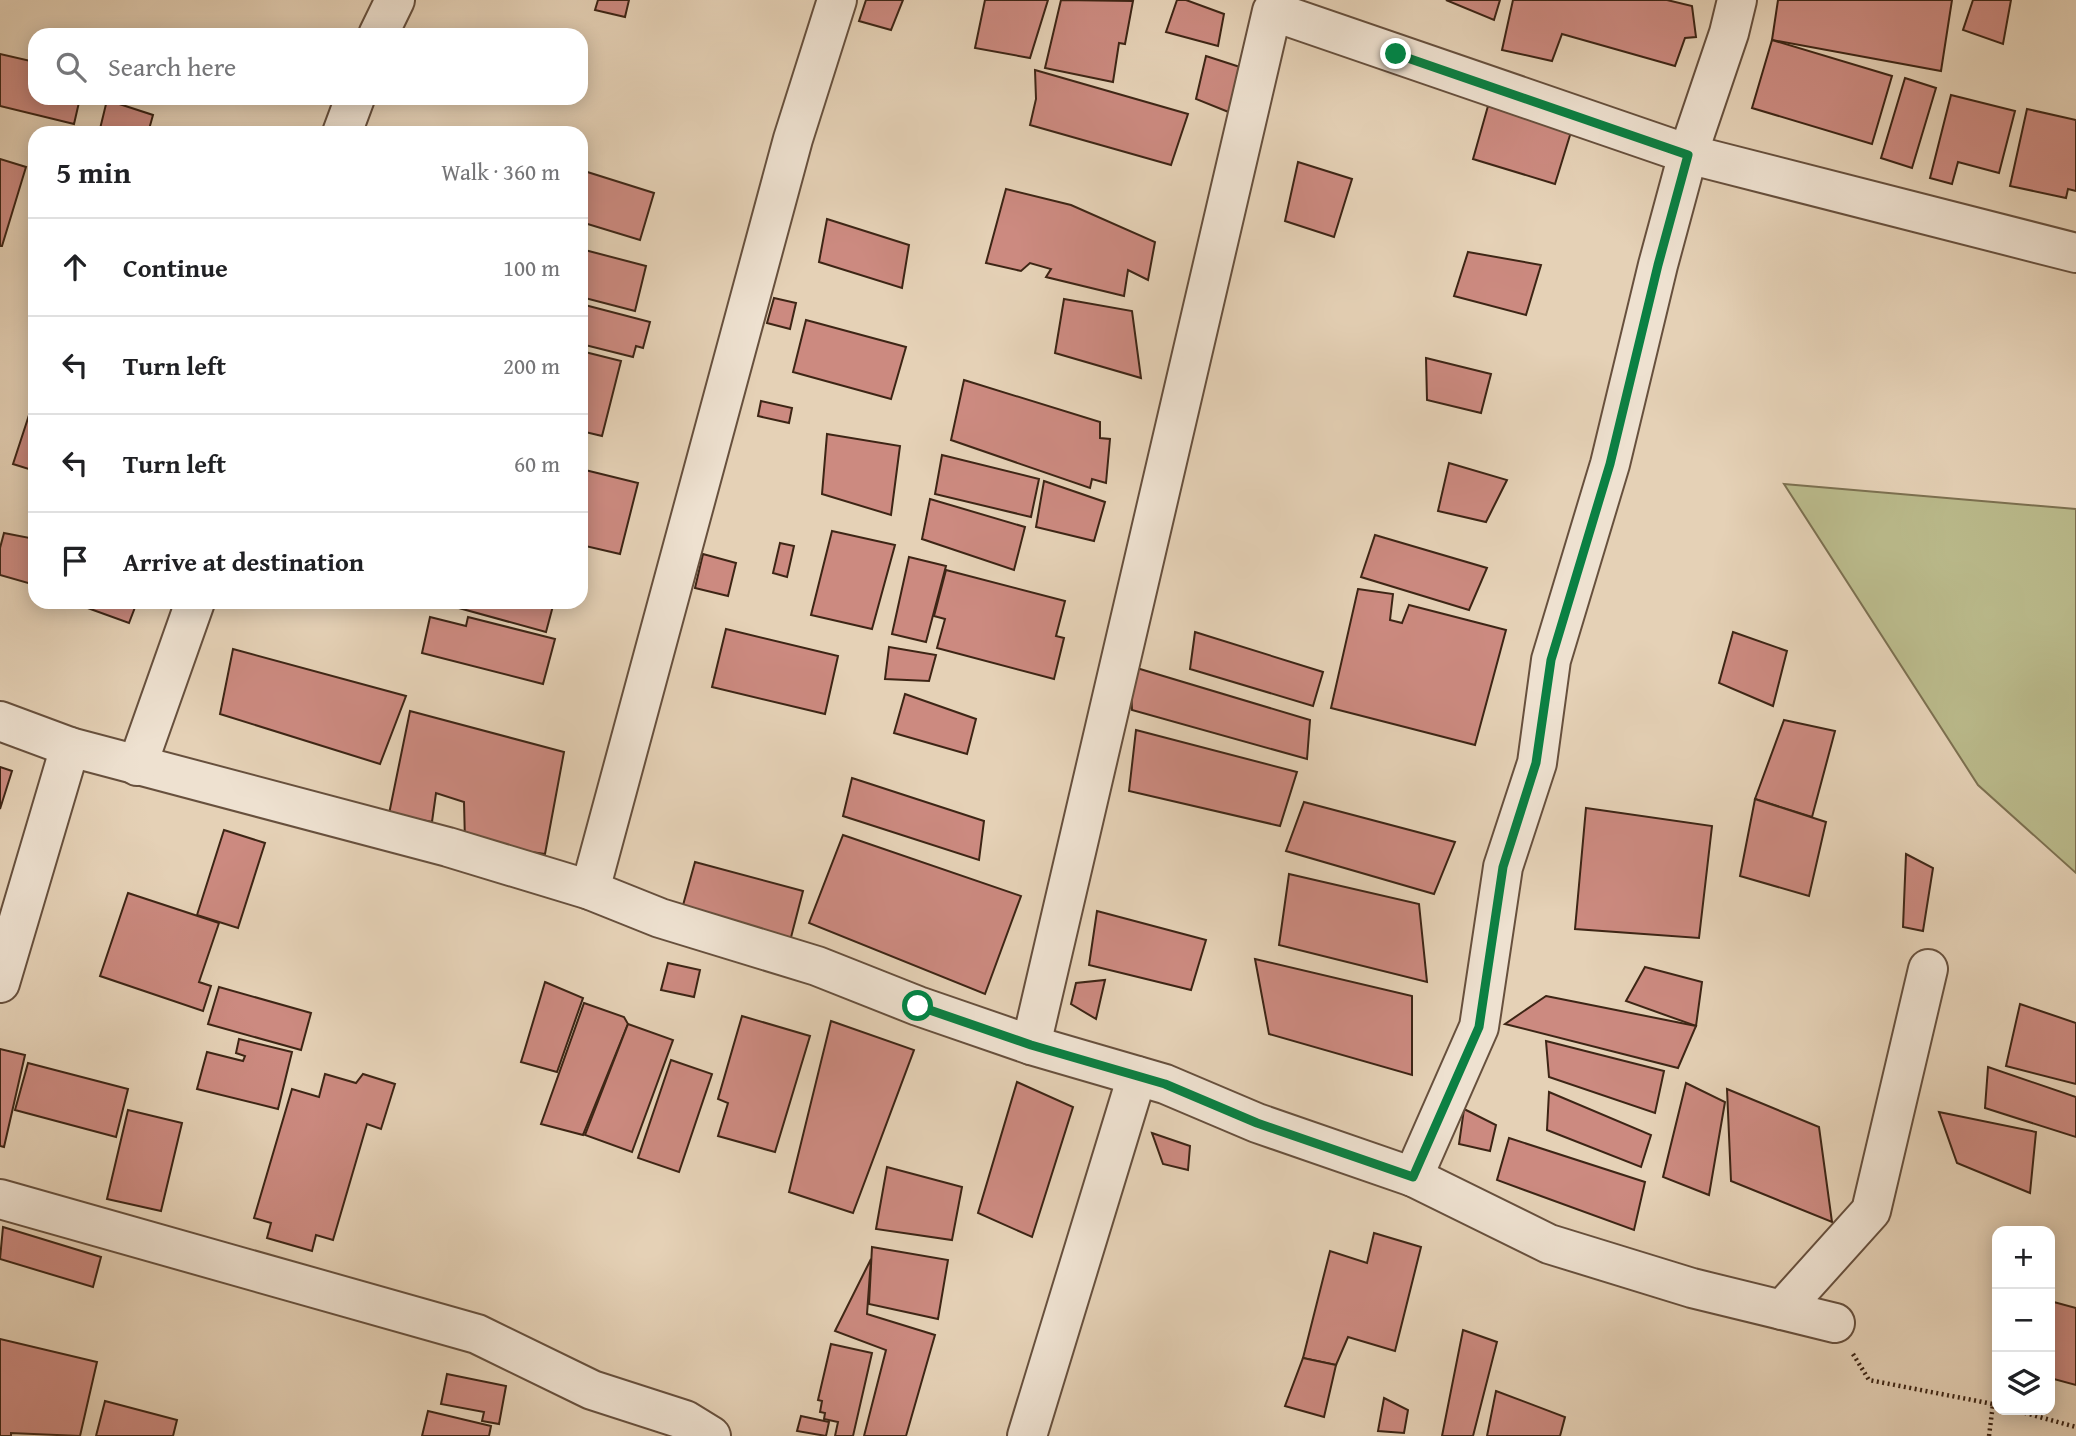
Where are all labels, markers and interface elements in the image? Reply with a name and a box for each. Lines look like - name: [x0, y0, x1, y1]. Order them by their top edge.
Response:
- search box: [28, 28, 588, 105]
- route end: [1380, 38, 1411, 69]
- text: Search here: [108, 47, 236, 86]
- icon: search: [52, 48, 90, 86]
- text: 5 min: [56, 150, 131, 194]
- text: Walk · 360 m: [441, 155, 560, 188]
- icon: ahead: [56, 248, 94, 286]
- text: Continue: [123, 248, 228, 287]
- text: 100 m: [503, 251, 560, 284]
- icon: left: [56, 346, 94, 384]
- text: Turn left: [123, 346, 226, 385]
- text: 200 m: [503, 349, 560, 382]
- icon: left: [56, 444, 94, 482]
- text: Turn left: [123, 444, 226, 483]
- text: 60 m: [514, 447, 560, 480]
- icon: arrive: [56, 542, 94, 580]
- text: Arrive at destination: [123, 542, 364, 581]
- route start: [902, 990, 933, 1021]
- map controls: [1992, 1226, 2055, 1415]
- button: +: [1992, 1226, 2055, 1289]
- button: −: [1992, 1289, 2055, 1352]
- button: layers: [1992, 1352, 2055, 1415]

